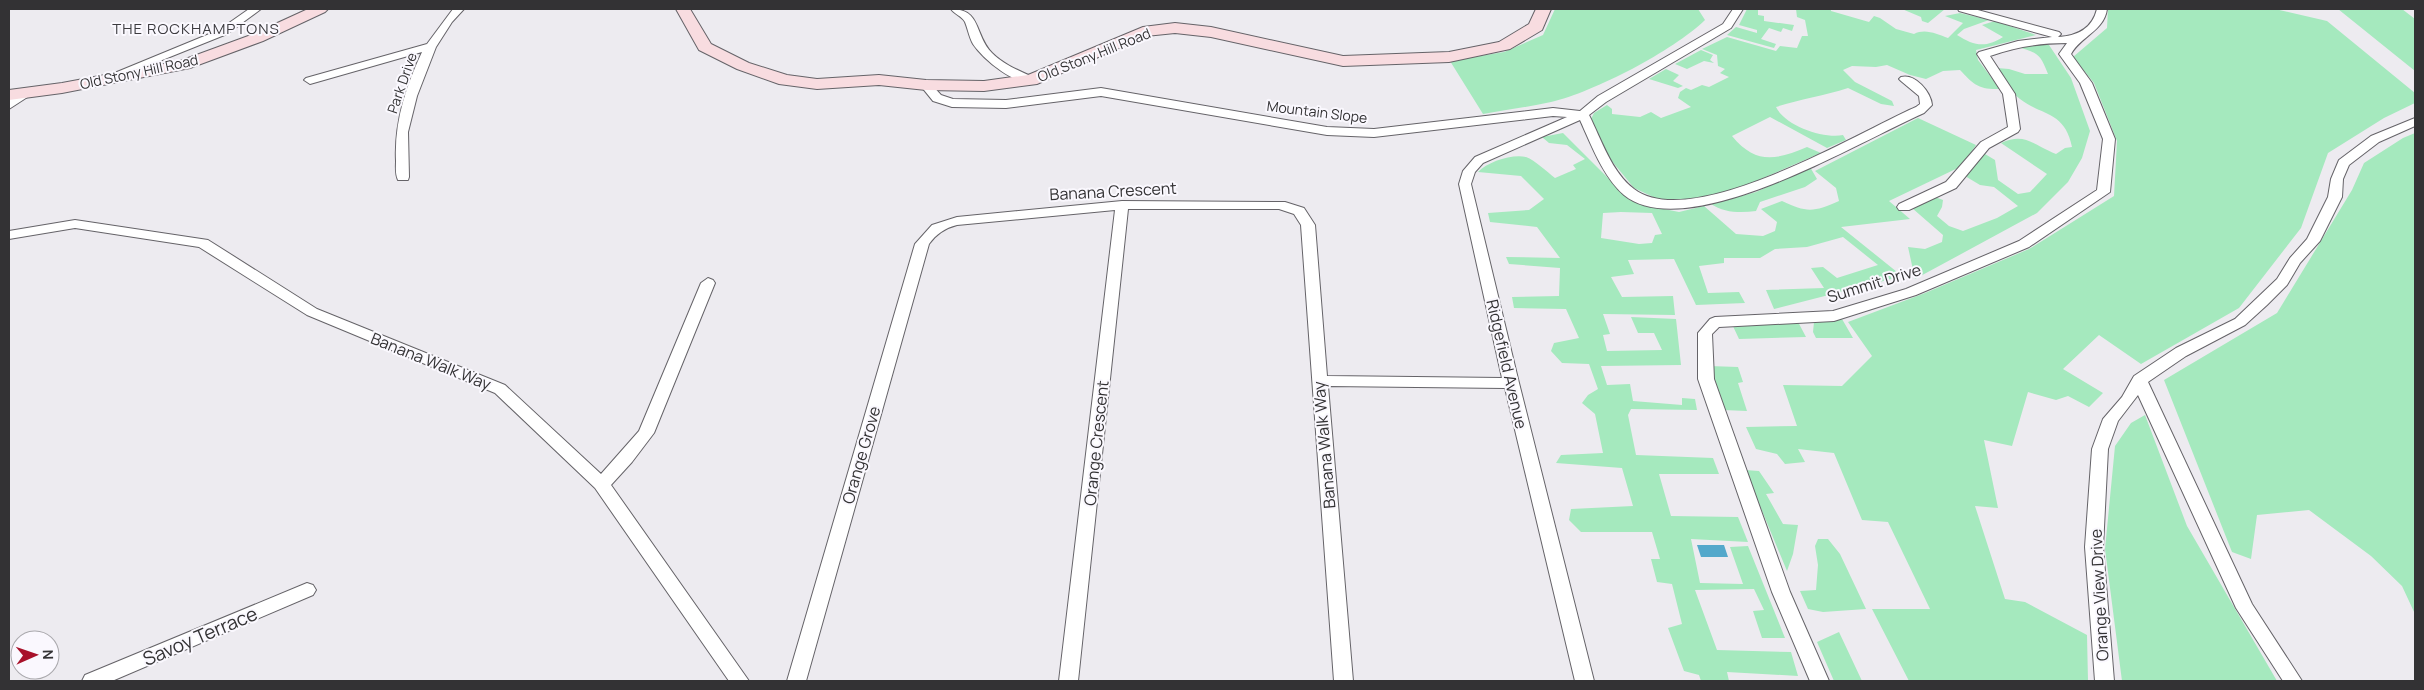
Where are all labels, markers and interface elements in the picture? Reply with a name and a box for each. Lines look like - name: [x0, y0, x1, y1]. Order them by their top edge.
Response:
- district label: THE ROCKHAMPTONS: [112, 18, 280, 39]
- street label: Old Stony Hill Road: [1034, 23, 1153, 86]
- street label: Old Stony Hill Road: [78, 50, 200, 93]
- street label: Park Drive: [382, 50, 421, 116]
- street label: Mountain Slope: [1266, 96, 1368, 127]
- street label: Banana Crescent: [1049, 177, 1177, 205]
- street label: Summit Drive: [1824, 258, 1924, 308]
- street label: Ridgefield Avenue: [1481, 297, 1533, 431]
- street label: Banana Walk Way: [368, 327, 495, 395]
- street label: Orange Crescent: [1078, 379, 1114, 507]
- street label: Banana Walk Way: [1307, 380, 1341, 510]
- street label: Orange Grove: [837, 404, 885, 506]
- street label: Orange View Drive: [2085, 528, 2113, 662]
- street label: Savoy Terrace: [139, 600, 261, 672]
- north arrow: [10, 630, 60, 680]
- text: N: [39, 649, 58, 660]

